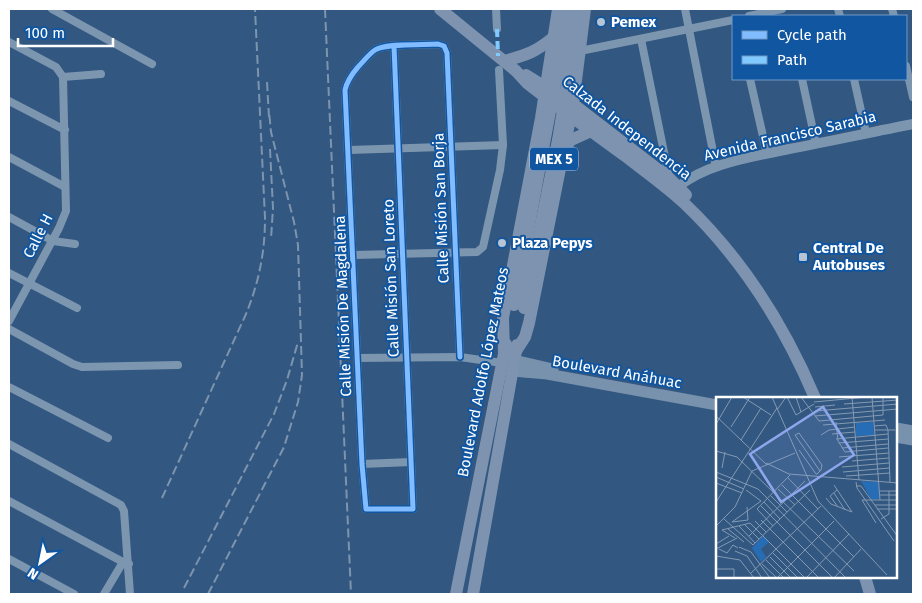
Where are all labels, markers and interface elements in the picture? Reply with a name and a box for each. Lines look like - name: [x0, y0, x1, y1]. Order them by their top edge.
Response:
- place label: Pemex: [611, 13, 657, 31]
- scale bar: [18, 15, 112, 47]
- legend: [732, 15, 907, 80]
- marker: Pemex: [595, 16, 607, 28]
- text: 100 m: [25, 24, 65, 42]
- text: Cycle path: [777, 26, 847, 44]
- text: Path: [777, 51, 807, 69]
- street label: Calzada Independencia: [559, 72, 695, 184]
- street label: Avenida Francisco Sarabia: [702, 107, 878, 165]
- street label: Calle Misión San Borja: [429, 132, 453, 284]
- road number: MEX 5: [530, 148, 578, 170]
- street label: Calle Misión San Loreto: [379, 199, 403, 357]
- street label: Calle H: [19, 211, 57, 261]
- street label: Calle Misión De Magdalena: [331, 215, 355, 397]
- place label: Plaza Pepys: [512, 234, 592, 252]
- marker: Plaza Pepys: [496, 237, 508, 249]
- place label: Central De Autobuses: [812, 239, 885, 274]
- marker: Central De Autobuses: [797, 251, 809, 263]
- street label: Boulevard Adolfo López Mateos: [454, 266, 512, 478]
- street label: Boulevard Anáhuac: [551, 352, 683, 392]
- inset map: [716, 397, 897, 578]
- north arrow: [15, 538, 65, 588]
- text: N: [25, 564, 42, 583]

